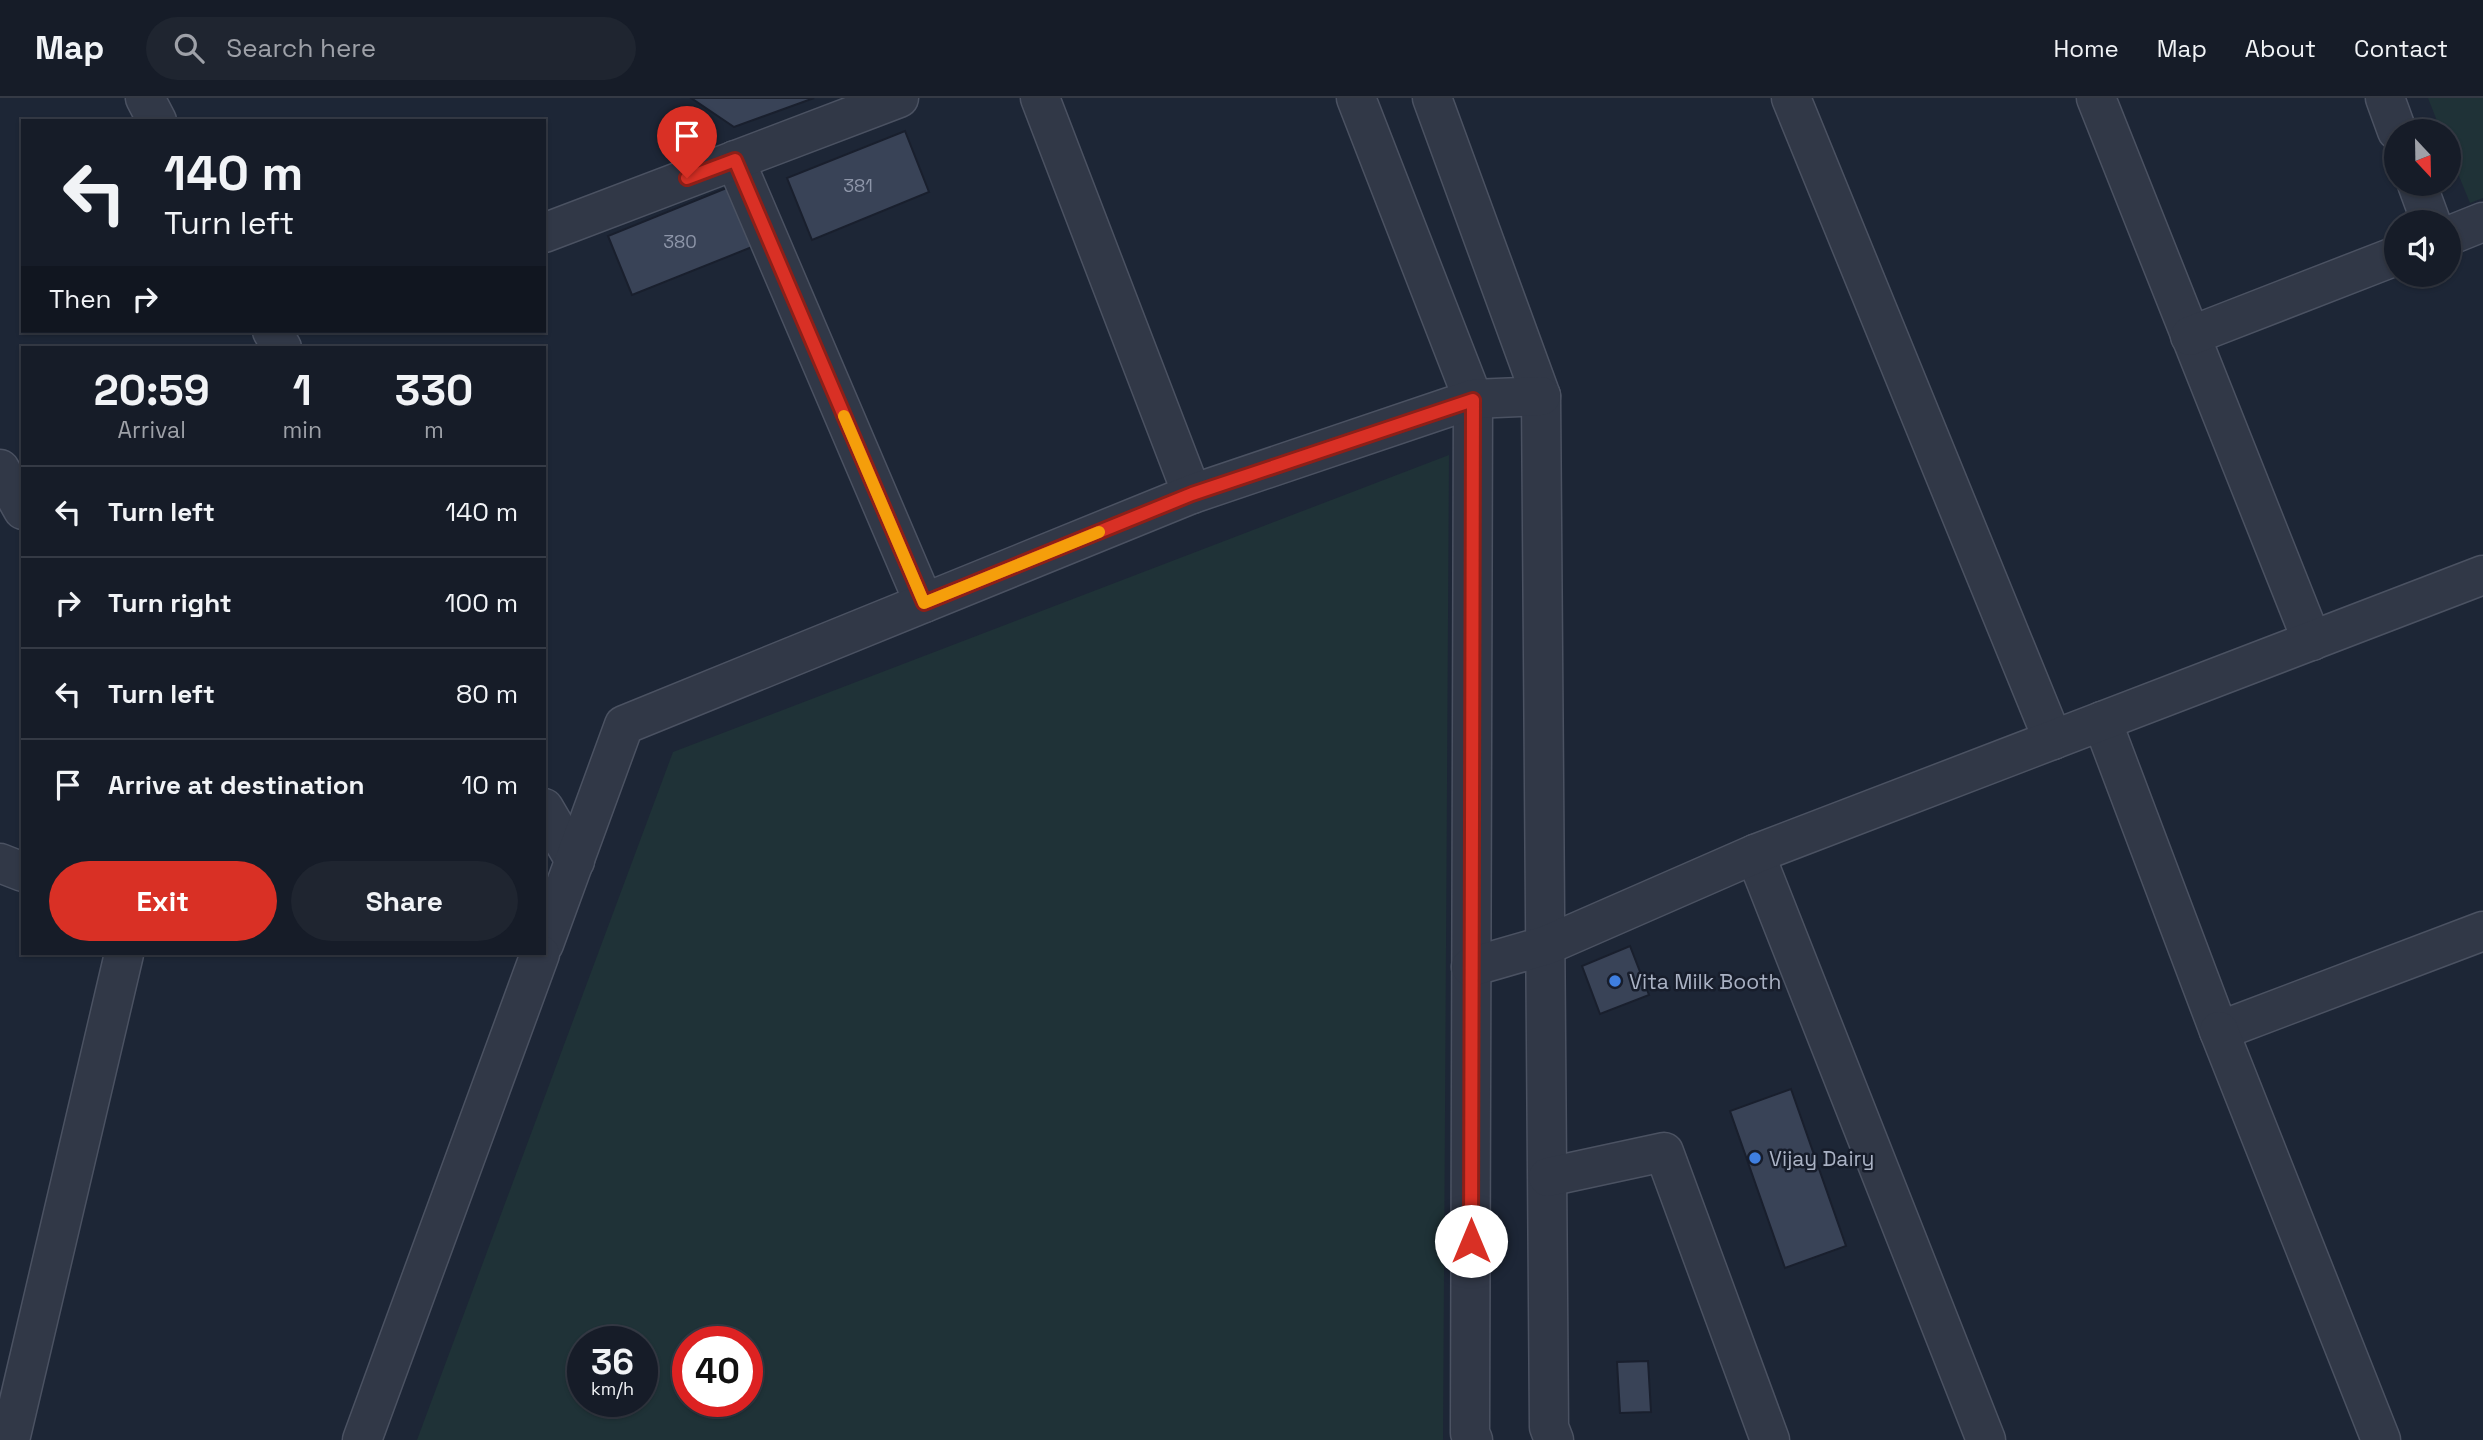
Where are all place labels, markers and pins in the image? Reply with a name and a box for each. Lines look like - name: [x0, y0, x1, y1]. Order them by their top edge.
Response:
- pin: [657, 106, 717, 178]
- place label: Vita Milk Booth: [1629, 968, 1781, 995]
- marker: Vita Milk Booth: [1607, 973, 1623, 989]
- place label: Vijay Dairy: [1769, 1145, 1874, 1172]
- marker: Vijay Dairy: [1747, 1150, 1763, 1166]

